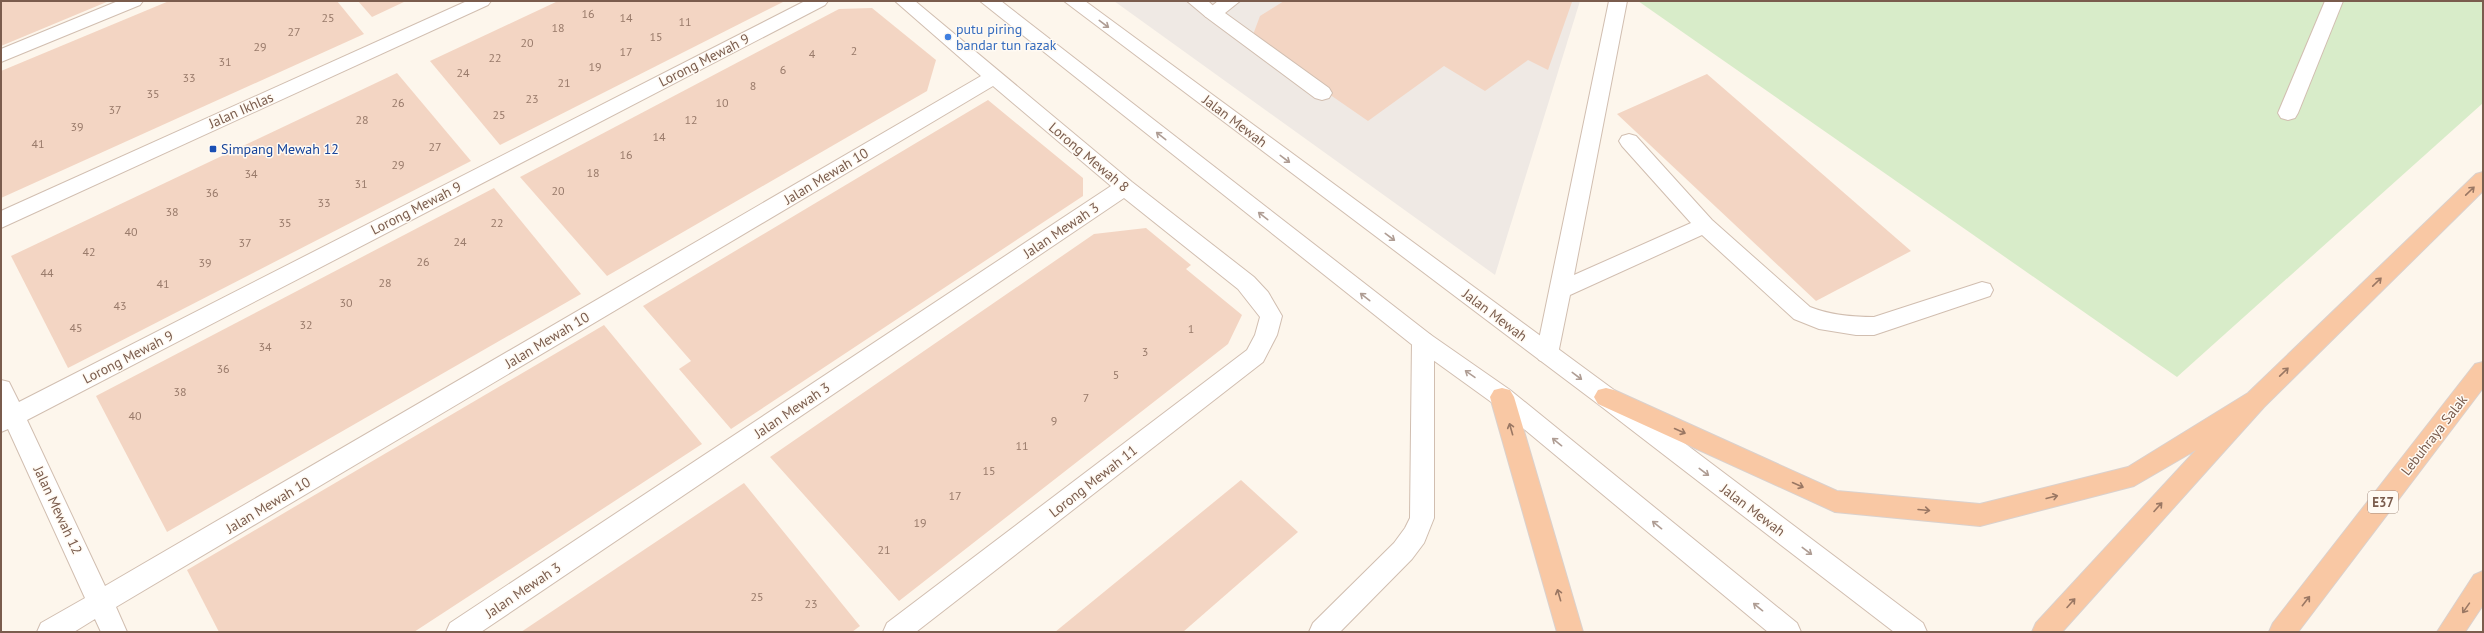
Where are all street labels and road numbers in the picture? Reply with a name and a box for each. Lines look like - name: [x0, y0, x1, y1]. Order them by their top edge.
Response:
- street label: Lorong Mewah 9: [656, 29, 752, 91]
- street label: Jalan Ikhlas: [205, 88, 276, 133]
- street label: Jalan Mewah: [1198, 90, 1271, 151]
- street label: Lorong Mewah 8: [1045, 118, 1133, 196]
- street label: Jalan Mewah 10: [780, 144, 872, 209]
- street label: Lorong Mewah 9: [368, 177, 464, 239]
- street label: Jalan Mewah 3: [1019, 198, 1102, 263]
- street label: Jalan Mewah: [1458, 284, 1531, 345]
- street label: Jalan Mewah 10: [501, 308, 593, 373]
- street label: Lorong Mewah 9: [80, 326, 176, 388]
- street label: Jalan Mewah 3: [750, 378, 833, 443]
- street label: Lebuhraya Salak: [2397, 391, 2471, 479]
- street label: Lorong Mewah 11: [1045, 441, 1141, 521]
- street label: Jalan Mewah 12: [29, 462, 86, 557]
- street label: Jalan Mewah 10: [222, 473, 314, 538]
- street label: Jalan Mewah: [1716, 479, 1789, 540]
- road number: E37: [2368, 491, 2398, 513]
- street label: Jalan Mewah 3: [481, 558, 564, 623]

